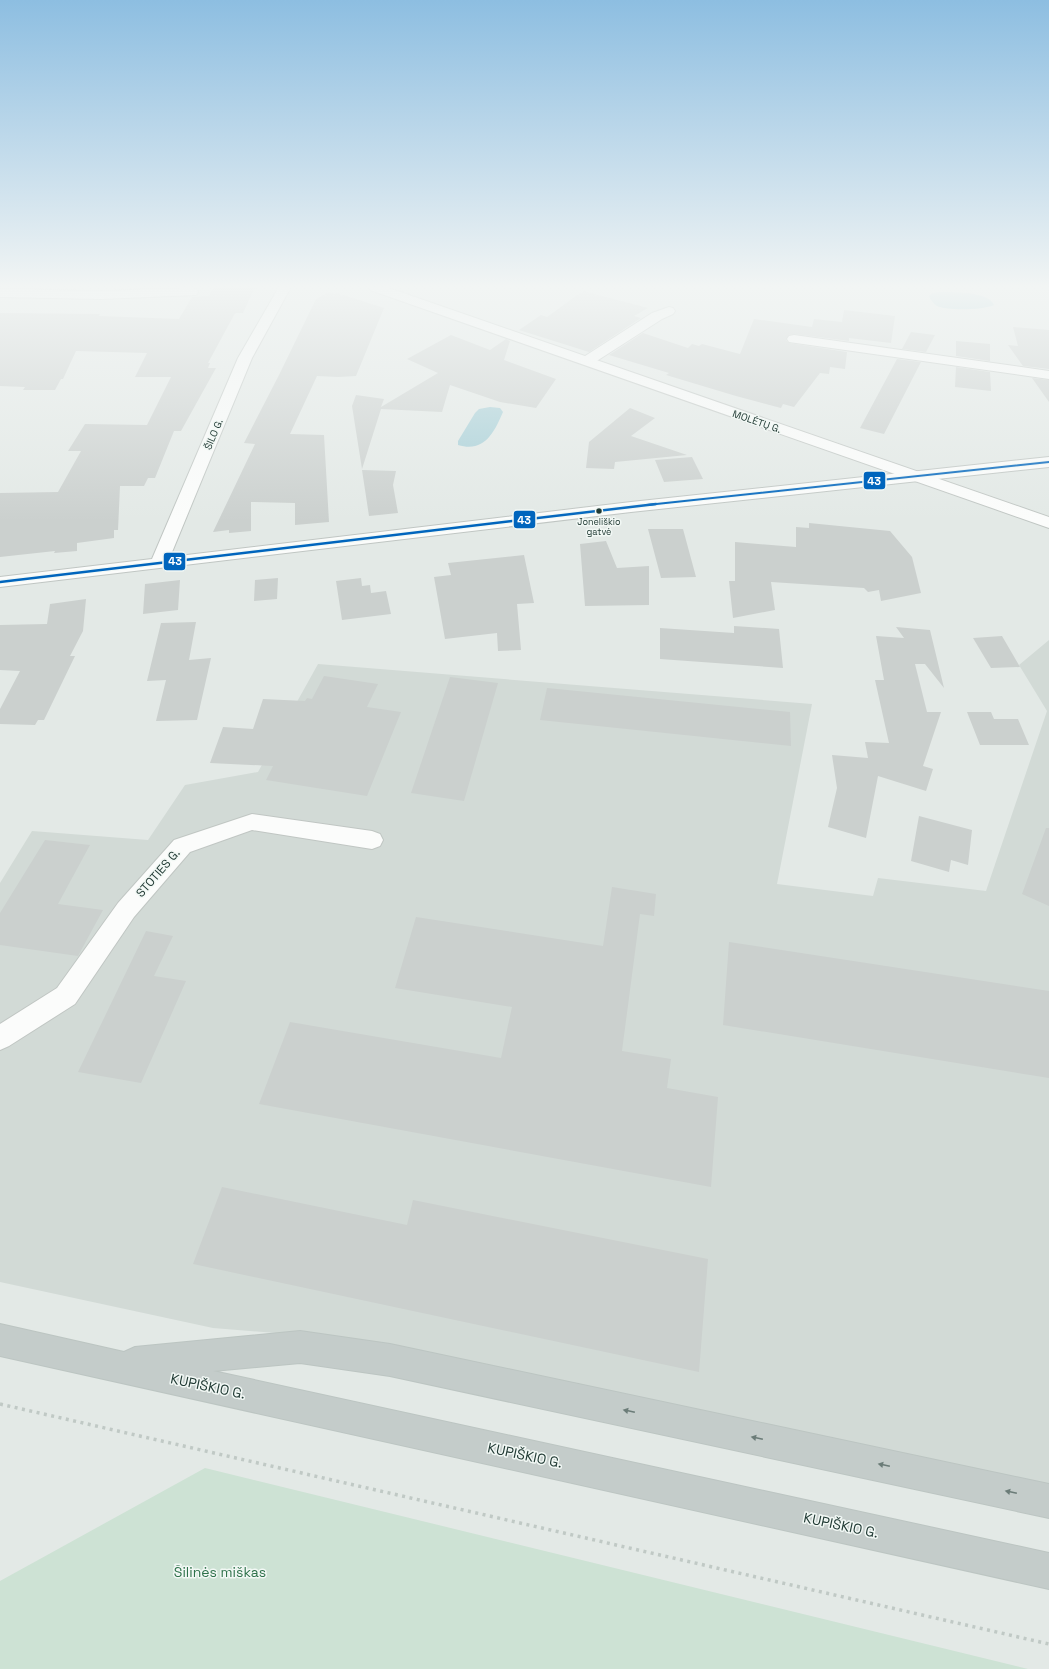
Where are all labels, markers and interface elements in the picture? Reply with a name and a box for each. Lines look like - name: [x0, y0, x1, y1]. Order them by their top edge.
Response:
- street label: MOLĖTŲ G.: [731, 407, 783, 436]
- street label: ŠILO G.: [201, 417, 226, 452]
- line badge: 43: [863, 471, 886, 490]
- text: 43: [867, 474, 881, 488]
- marker: Joneliškio gatvė: [594, 506, 604, 516]
- line badge: 43: [513, 510, 536, 529]
- text: 43: [517, 513, 531, 527]
- place label: Joneliškio gatvė: [577, 516, 621, 538]
- line badge: 43: [163, 552, 186, 571]
- text: 43: [168, 554, 182, 568]
- street label: STOTIES G.: [132, 845, 184, 901]
- street label: KUPIŠKIO G.: [169, 1369, 247, 1403]
- one-way arrow: [623, 1408, 636, 1414]
- one-way arrow: [750, 1435, 763, 1441]
- street label: KUPIŠKIO G.: [486, 1438, 564, 1472]
- one-way arrow: [878, 1462, 890, 1468]
- one-way arrow: [1005, 1489, 1017, 1495]
- street label: KUPIŠKIO G.: [802, 1508, 880, 1542]
- park label: Šilinės miškas: [174, 1563, 266, 1581]

